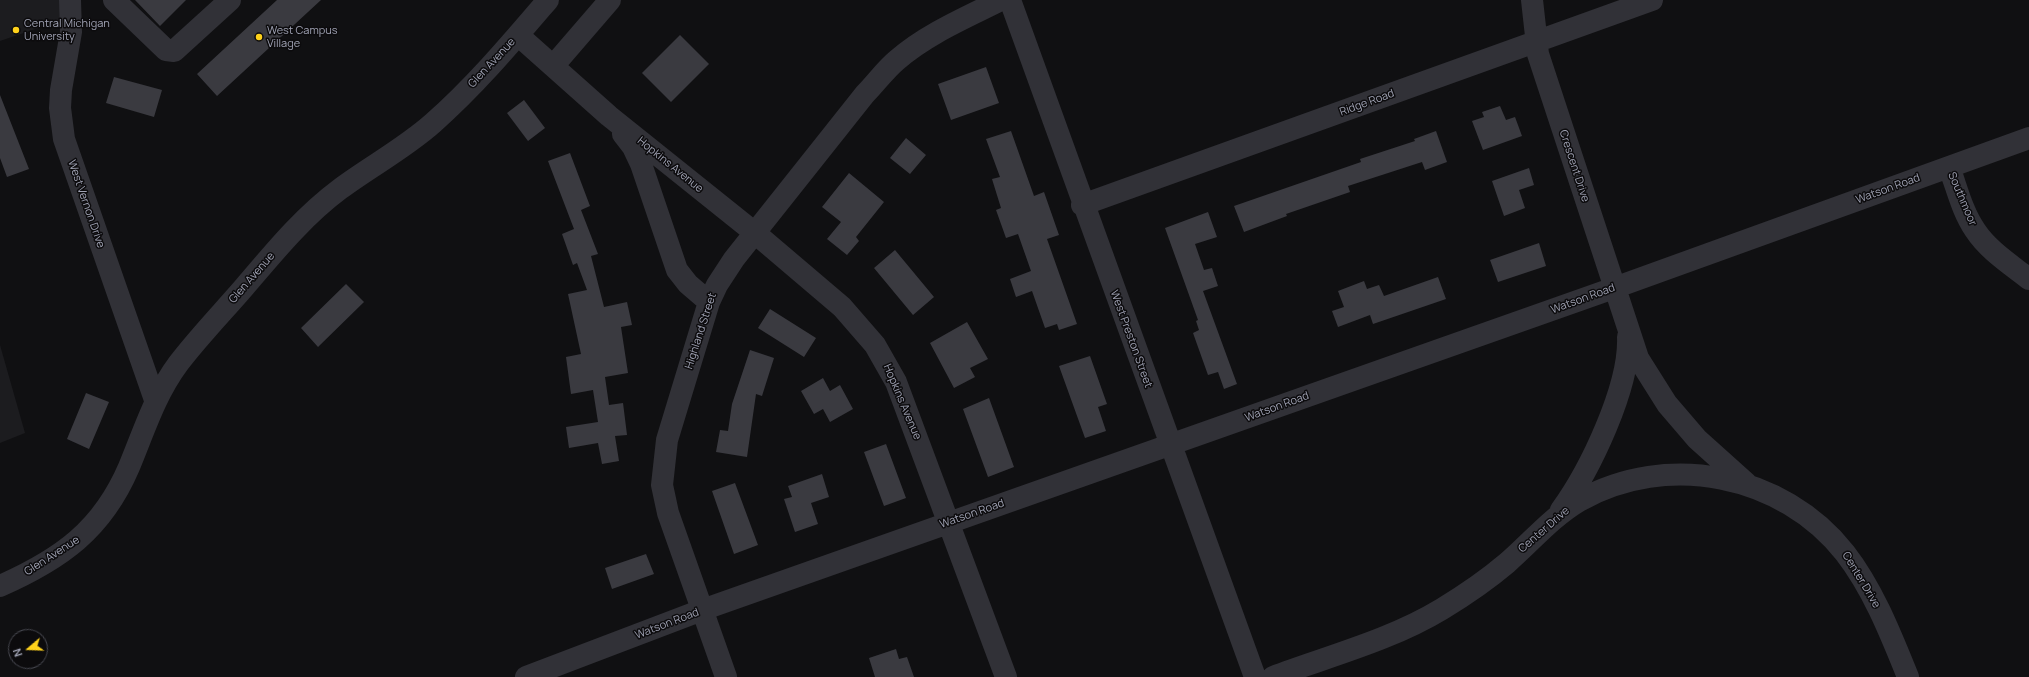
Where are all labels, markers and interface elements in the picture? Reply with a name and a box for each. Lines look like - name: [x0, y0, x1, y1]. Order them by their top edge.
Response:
- place label: Central Michigan University: [24, 17, 110, 43]
- place label: West Campus Village: [267, 24, 338, 50]
- marker: Central Michigan University: [11, 25, 21, 35]
- marker: West Campus Village: [254, 32, 264, 42]
- street label: Glen Avenue: [466, 35, 518, 91]
- street label: Ridge Road: [1338, 87, 1396, 119]
- street label: Crescent Drive: [1556, 128, 1592, 204]
- street label: Hopkins Avenue: [634, 134, 706, 196]
- street label: West Vernon Drive: [65, 158, 107, 250]
- street label: Southmoor: [1945, 170, 1979, 228]
- street label: Watson Road: [1854, 171, 1922, 207]
- street label: Glen Avenue: [226, 250, 278, 306]
- street label: Watson Road: [1549, 281, 1617, 317]
- street label: West Preston Street: [1107, 288, 1155, 390]
- street label: Highland Street: [682, 291, 720, 371]
- street label: Hopkins Avenue: [880, 362, 924, 442]
- street label: Watson Road: [1243, 389, 1311, 425]
- street label: Watson Road: [938, 497, 1006, 531]
- street label: Center Drive: [1516, 504, 1572, 556]
- street label: Glen Avenue: [22, 533, 82, 579]
- street label: Center Drive: [1839, 550, 1883, 610]
- street label: Watson Road: [633, 606, 701, 642]
- north arrow: [8, 629, 48, 669]
- text: N: [9, 647, 26, 659]

